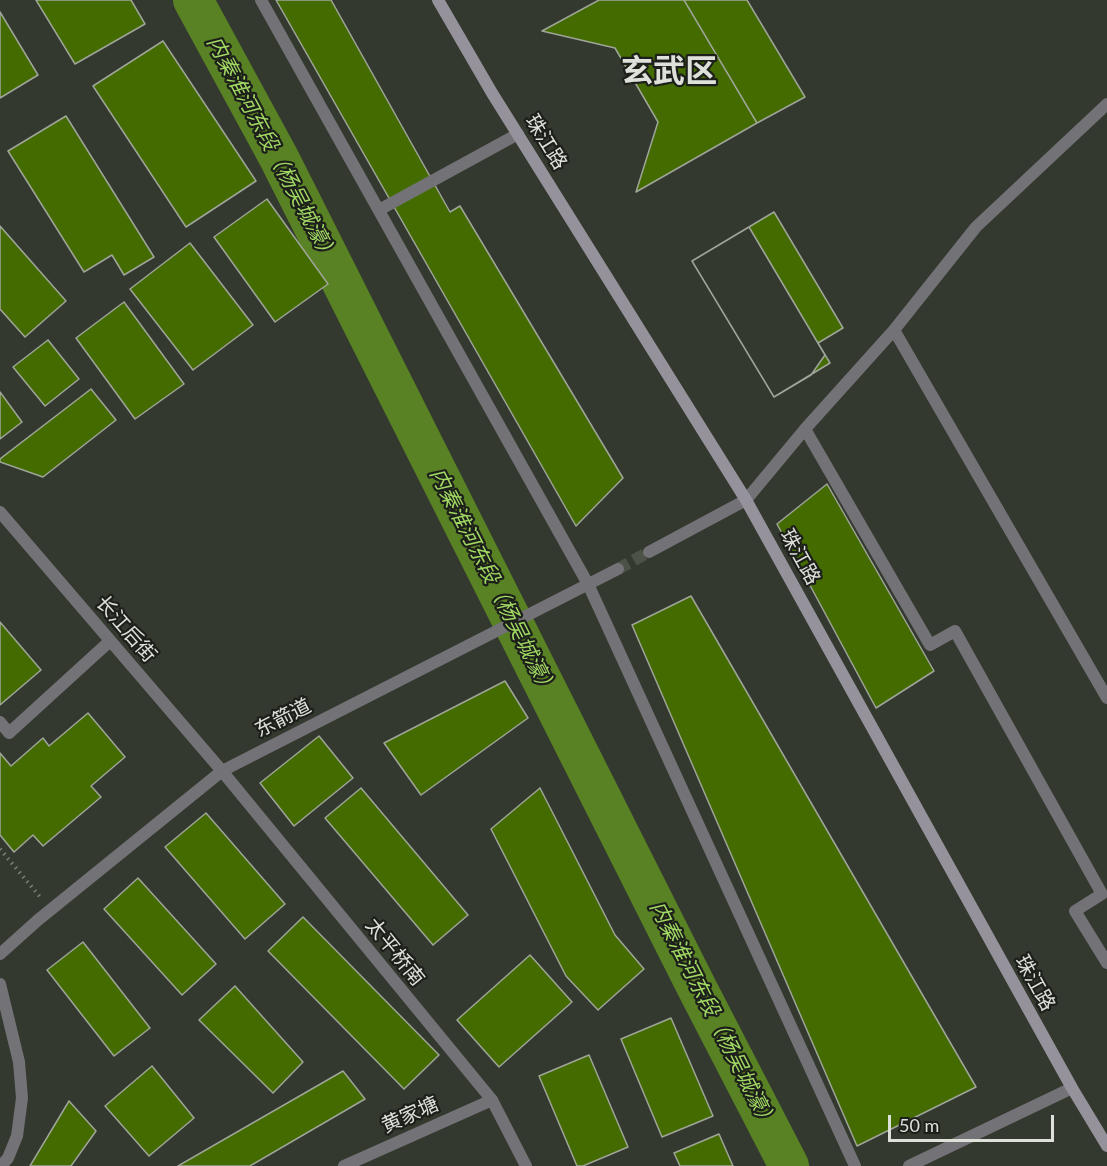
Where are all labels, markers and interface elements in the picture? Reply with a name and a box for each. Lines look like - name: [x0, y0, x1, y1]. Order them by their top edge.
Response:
- water label: 内秦淮河东段（杨吴城濠）: [202, 32, 342, 266]
- district label: 玄武区: [621, 53, 717, 91]
- street label: 珠江路: [520, 110, 572, 174]
- water label: 内秦淮河东段（杨吴城濠）: [425, 464, 561, 700]
- street label: 珠江路: [775, 525, 825, 589]
- street label: 长江后街: [91, 591, 161, 667]
- street label: 东箭道: [251, 694, 315, 742]
- water label: 内秦淮河东段（杨吴城濠）: [645, 897, 781, 1133]
- street label: 太平桥南: [361, 913, 429, 991]
- street label: 珠江路: [1010, 951, 1060, 1015]
- street label: 黄家塘: [378, 1092, 442, 1138]
- scale bar: [891, 1103, 1058, 1141]
- text: 50 m: [899, 1114, 939, 1136]

